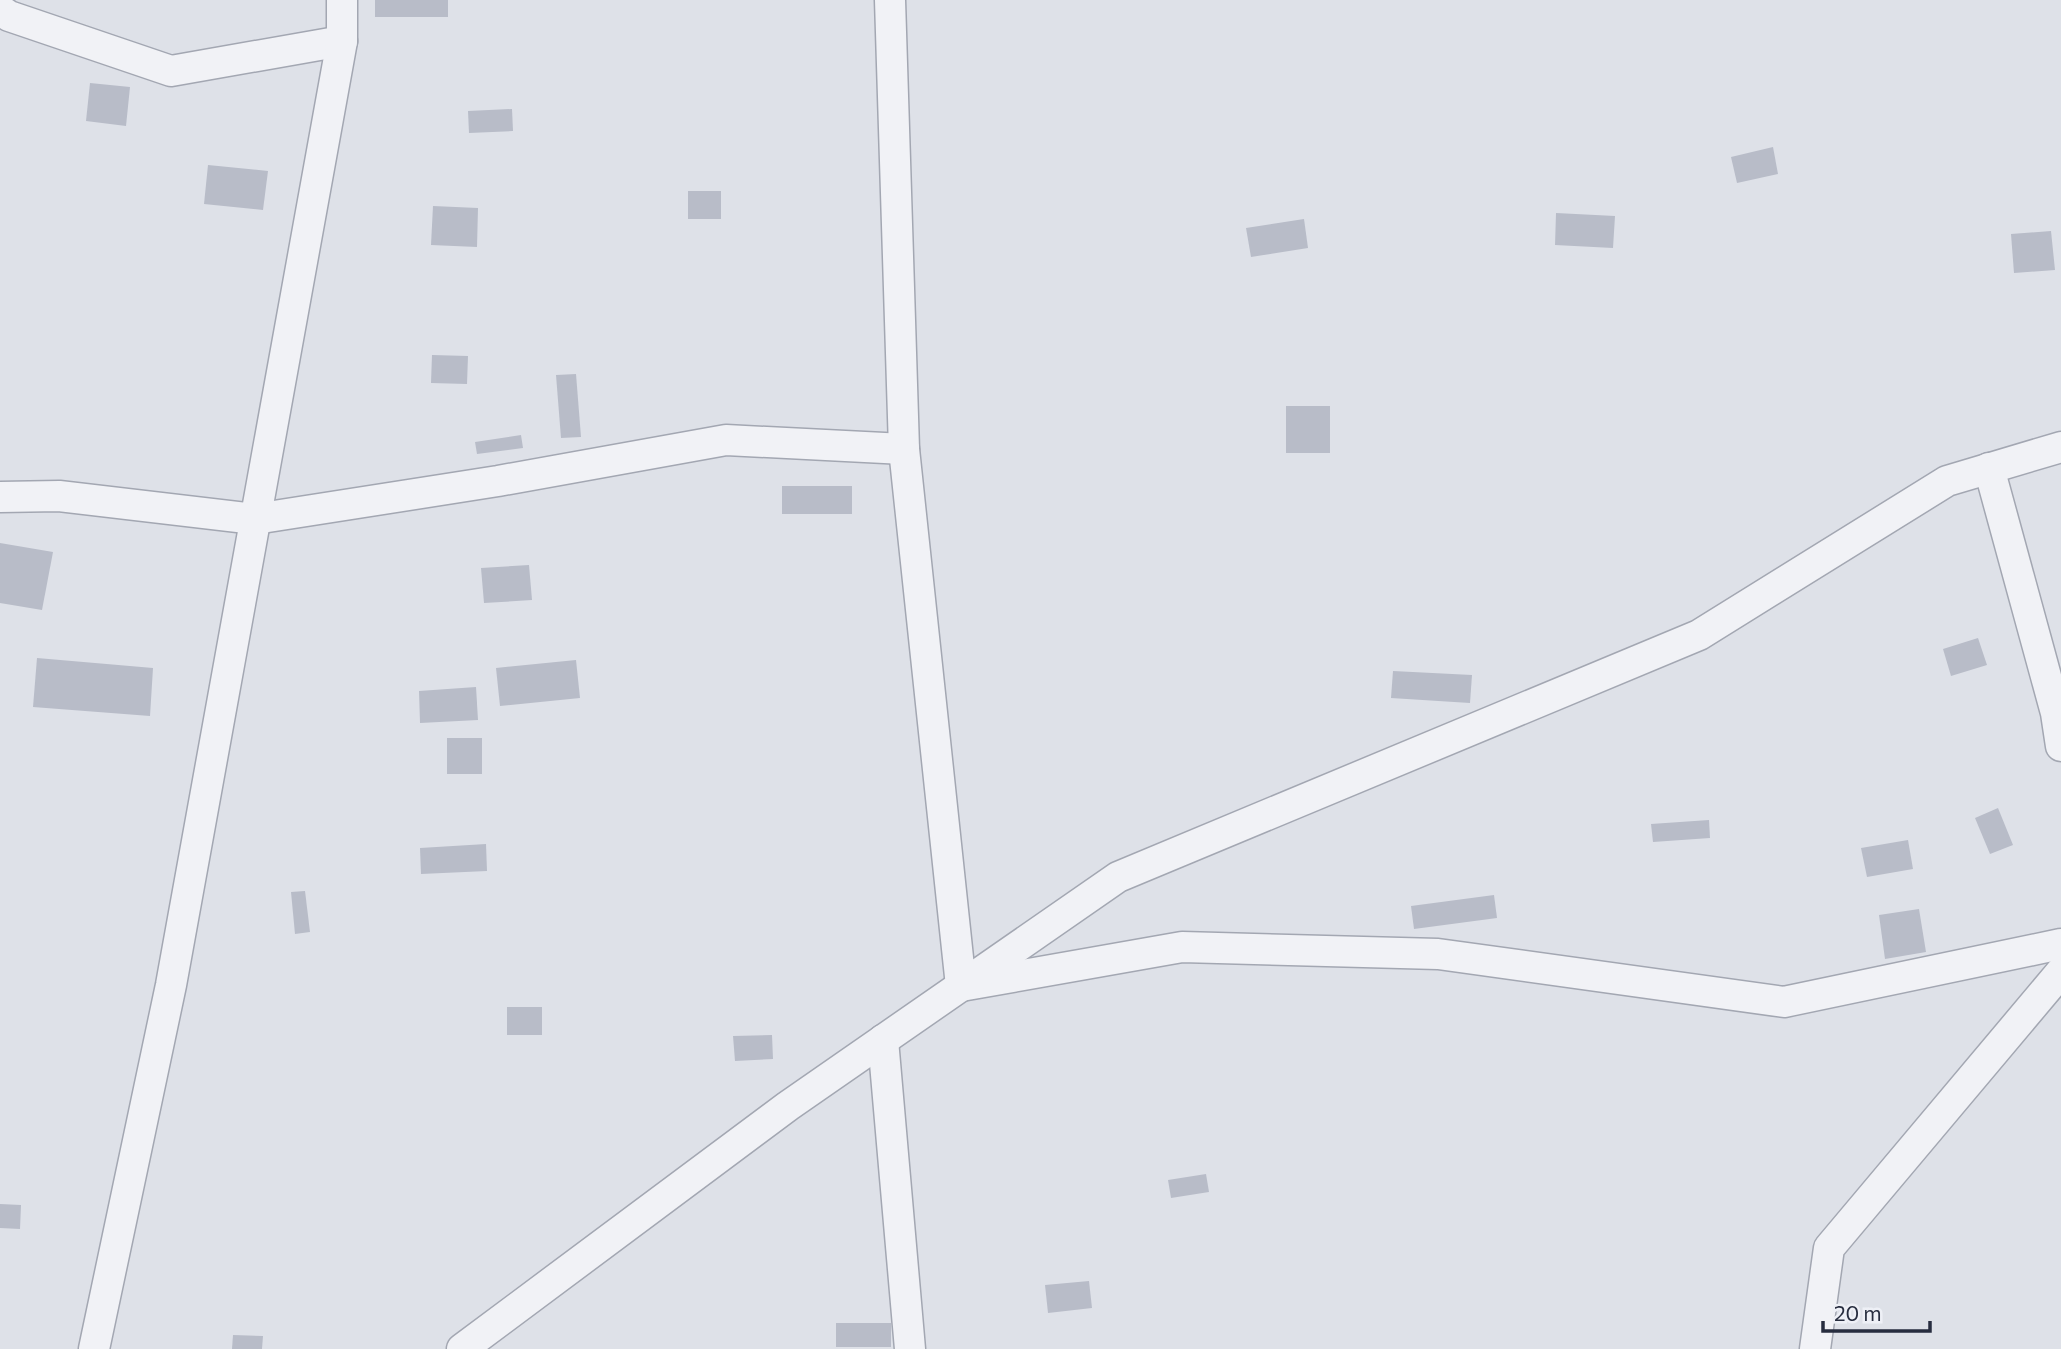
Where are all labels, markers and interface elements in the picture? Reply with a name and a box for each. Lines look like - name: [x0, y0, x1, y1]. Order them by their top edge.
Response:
- scale bar: [1823, 1290, 1930, 1334]
- text: 20 m: [1834, 1300, 1882, 1325]

